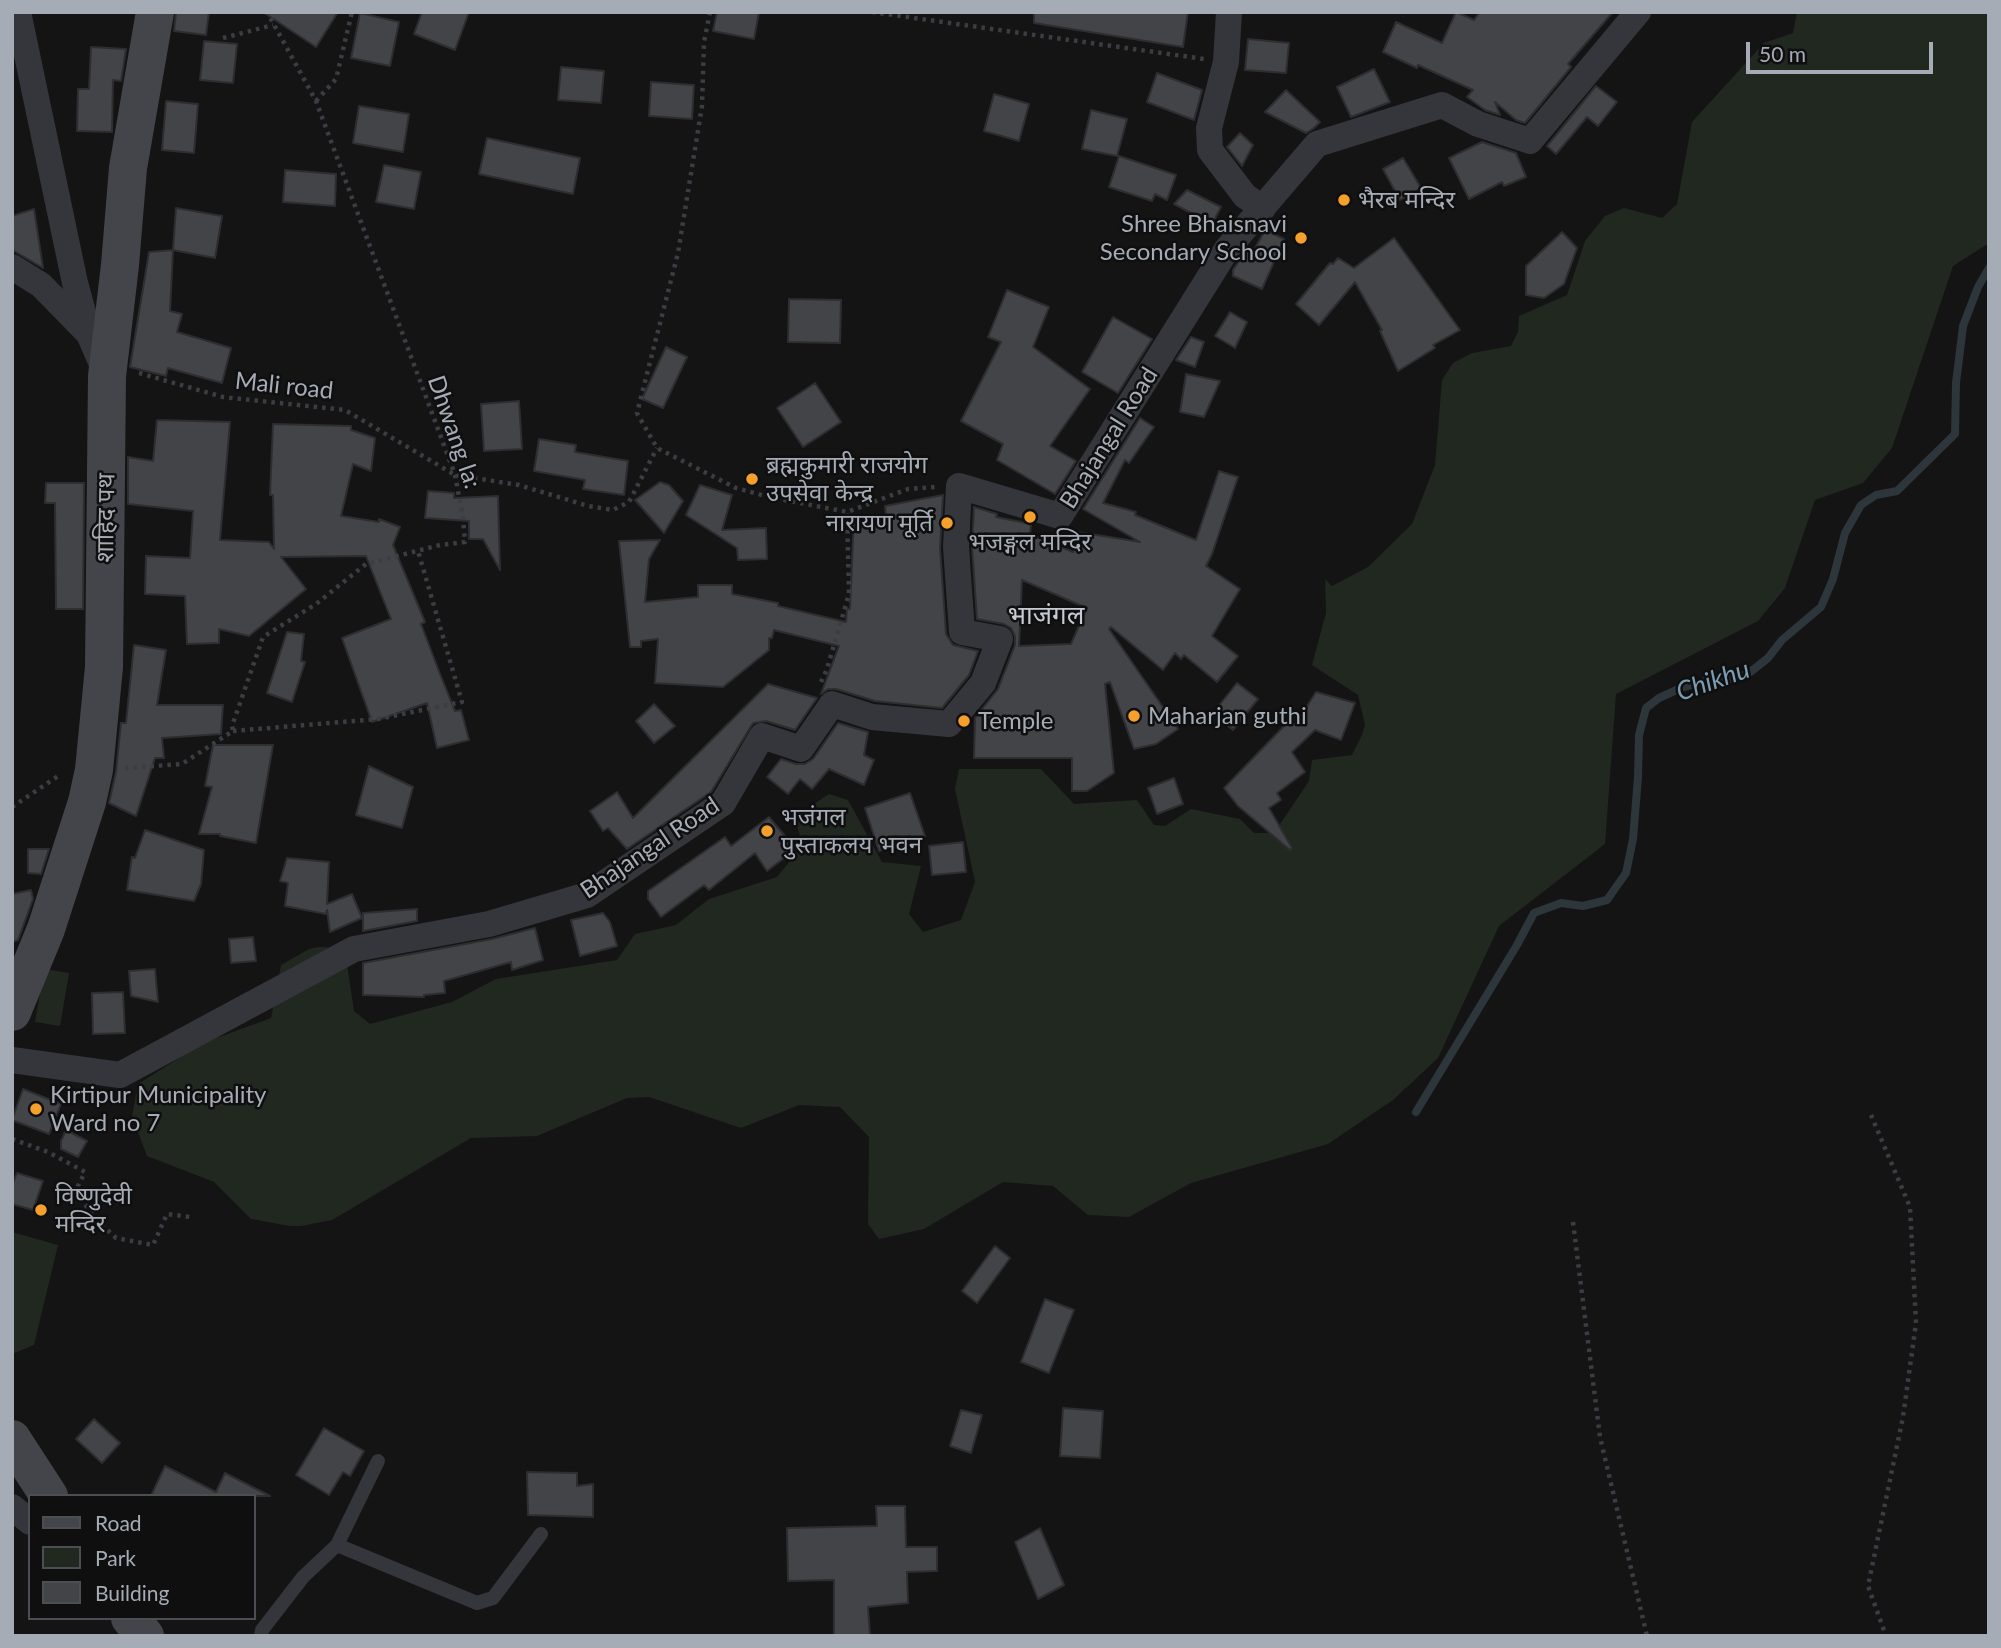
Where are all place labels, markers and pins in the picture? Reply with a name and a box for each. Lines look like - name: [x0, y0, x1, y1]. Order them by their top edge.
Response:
- place label: भैरब मन्दिर: [1358, 186, 1455, 214]
- marker: भैरब मन्दिर: [1336, 192, 1352, 208]
- place label: Shree Bhaisnavi Secondary School: [1100, 210, 1287, 266]
- marker: Shree Bhaisnavi Secondary School: [1293, 230, 1309, 246]
- place label: ब्रह्मकुमारी राजयोग उपसेवा केन्द्र: [766, 451, 928, 507]
- marker: ब्रह्मकुमारी राजयोग उपसेवा केन्द्र: [744, 471, 760, 487]
- place label: नारायण मूर्ति: [826, 509, 933, 537]
- marker: भजङ्गल मन्दिर: [1022, 509, 1038, 525]
- marker: नारायण मूर्ति: [939, 515, 955, 531]
- place label: भजङ्गल मन्दिर: [969, 528, 1091, 556]
- place label: Maharjan guthi: [1148, 702, 1307, 730]
- place label: Temple: [978, 707, 1053, 735]
- marker: Maharjan guthi: [1126, 708, 1142, 724]
- marker: Temple: [956, 713, 972, 729]
- place label: भजंगल पुस्ताकलय भवन: [781, 803, 922, 859]
- marker: भजंगल पुस्ताकलय भवन: [759, 823, 775, 839]
- place label: Kirtipur Municipality Ward no 7: [50, 1081, 266, 1137]
- marker: Kirtipur Municipality Ward no 7: [28, 1101, 44, 1117]
- place label: विष्णुदेवी मन्दिर: [55, 1182, 132, 1238]
- marker: विष्णुदेवी मन्दिर: [33, 1202, 49, 1218]

